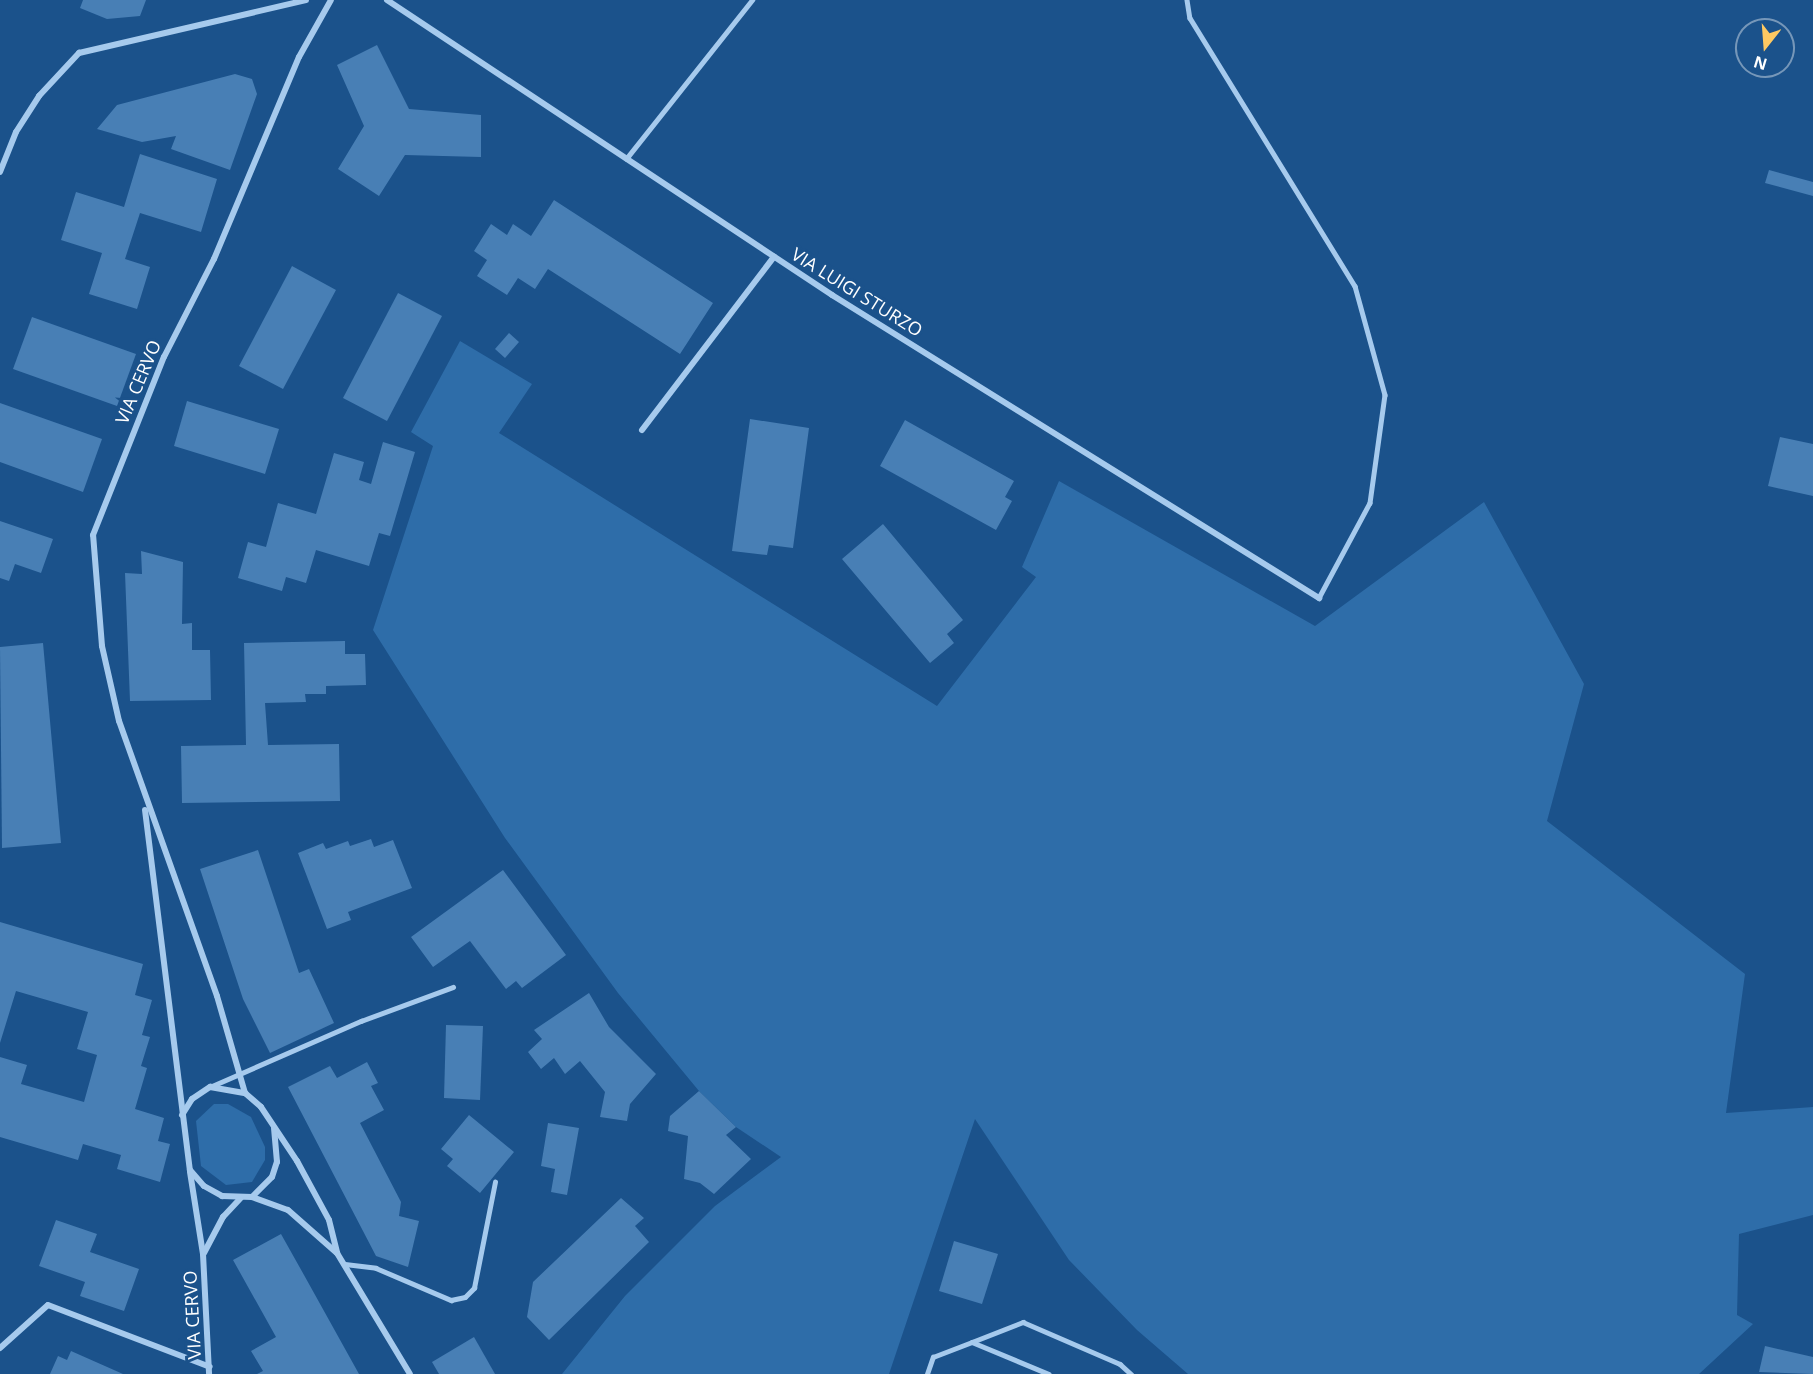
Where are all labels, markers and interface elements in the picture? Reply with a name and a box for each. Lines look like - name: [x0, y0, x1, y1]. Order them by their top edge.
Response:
- north arrow: [1735, 18, 1795, 78]
- text: N: [1751, 51, 1770, 76]
- street label: VIA LUIGI STURZO: [787, 243, 927, 341]
- street label: VIA CERVO: [111, 337, 165, 427]
- street label: VIA CERVO: [179, 1270, 205, 1360]

